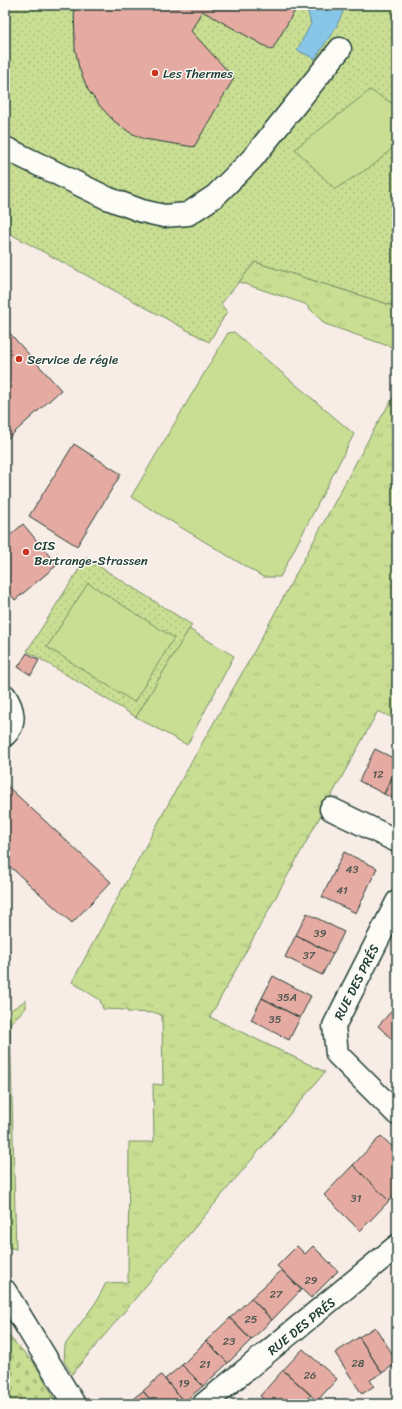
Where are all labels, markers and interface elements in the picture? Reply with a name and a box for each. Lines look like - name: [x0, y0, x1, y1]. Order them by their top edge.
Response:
- place label: Les Thermes: [163, 62, 233, 85]
- marker: Les Thermes: [150, 68, 160, 78]
- place label: Service de régie: [27, 348, 118, 371]
- marker: Service de régie: [14, 354, 24, 364]
- place label: CIS Bertrange-Strassen: [34, 534, 148, 572]
- marker: CIS Bertrange-Strassen: [21, 547, 31, 557]
- house number: 12: [372, 765, 384, 784]
- house number: 43: [346, 860, 358, 879]
- house number: 41: [336, 881, 348, 900]
- house number: 39: [314, 924, 327, 943]
- street label: RUE DES PRÉS: [328, 940, 385, 1024]
- house number: 37: [303, 946, 316, 965]
- house number: 35A: [277, 988, 297, 1007]
- house number: 35: [269, 1010, 282, 1029]
- house number: 31: [351, 1189, 362, 1208]
- house number: 29: [304, 1271, 318, 1290]
- house number: 27: [270, 1285, 283, 1304]
- street label: RUE DES PRÉS: [262, 1292, 341, 1361]
- house number: 25: [244, 1310, 258, 1329]
- house number: 23: [223, 1332, 235, 1351]
- house number: 28: [352, 1354, 365, 1373]
- house number: 21: [199, 1355, 211, 1374]
- house number: 26: [304, 1366, 316, 1385]
- house number: 19: [178, 1374, 190, 1393]

